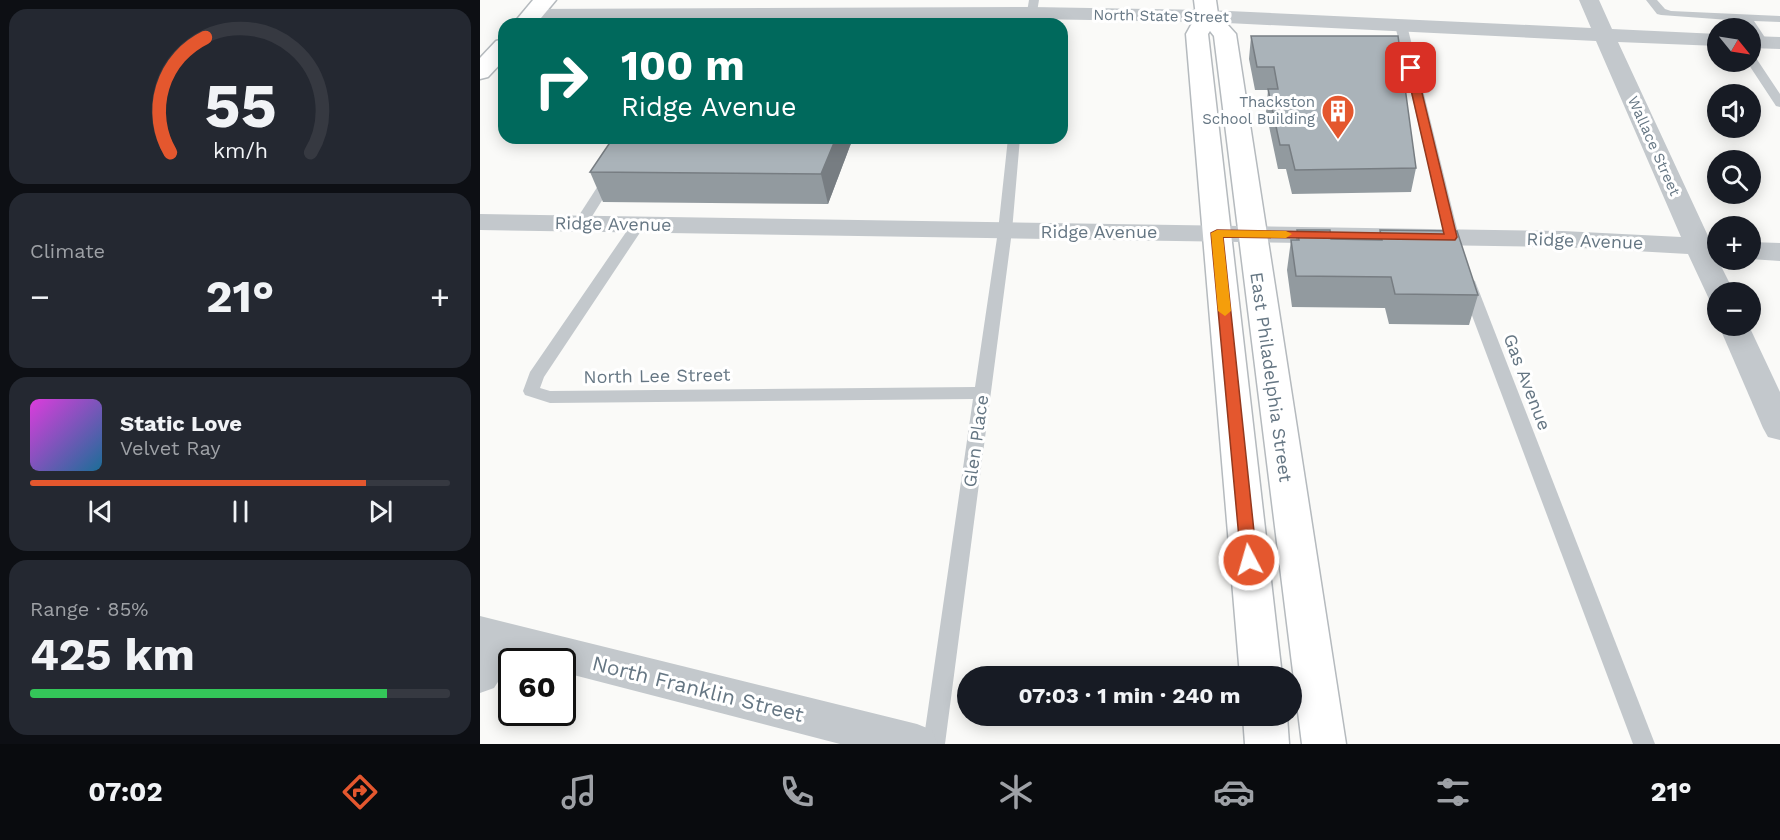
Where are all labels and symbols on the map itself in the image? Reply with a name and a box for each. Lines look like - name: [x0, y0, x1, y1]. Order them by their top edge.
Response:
- street label: North State Street: [1093, 6, 1230, 26]
- north arrow: [1707, 18, 1761, 72]
- pin: [1385, 42, 1436, 93]
- place label: Thackston School Building: [1202, 93, 1315, 128]
- building icon: Thackston School Building: [1320, 93, 1356, 140]
- street label: Wallace Street: [1624, 93, 1684, 199]
- street label: Ridge Avenue: [554, 212, 672, 235]
- street label: Ridge Avenue: [1041, 221, 1158, 242]
- street label: Ridge Avenue: [1526, 228, 1644, 253]
- street label: East Philadelphia Street: [1246, 271, 1297, 484]
- street label: Gas Avenue: [1499, 331, 1556, 433]
- street label: North Lee Street: [583, 364, 731, 387]
- street label: Glen Place: [959, 393, 992, 489]
- position arrow: [1217, 528, 1281, 592]
- speed limit sign: 60: [498, 648, 576, 726]
- street label: North Franklin Street: [590, 650, 807, 727]

